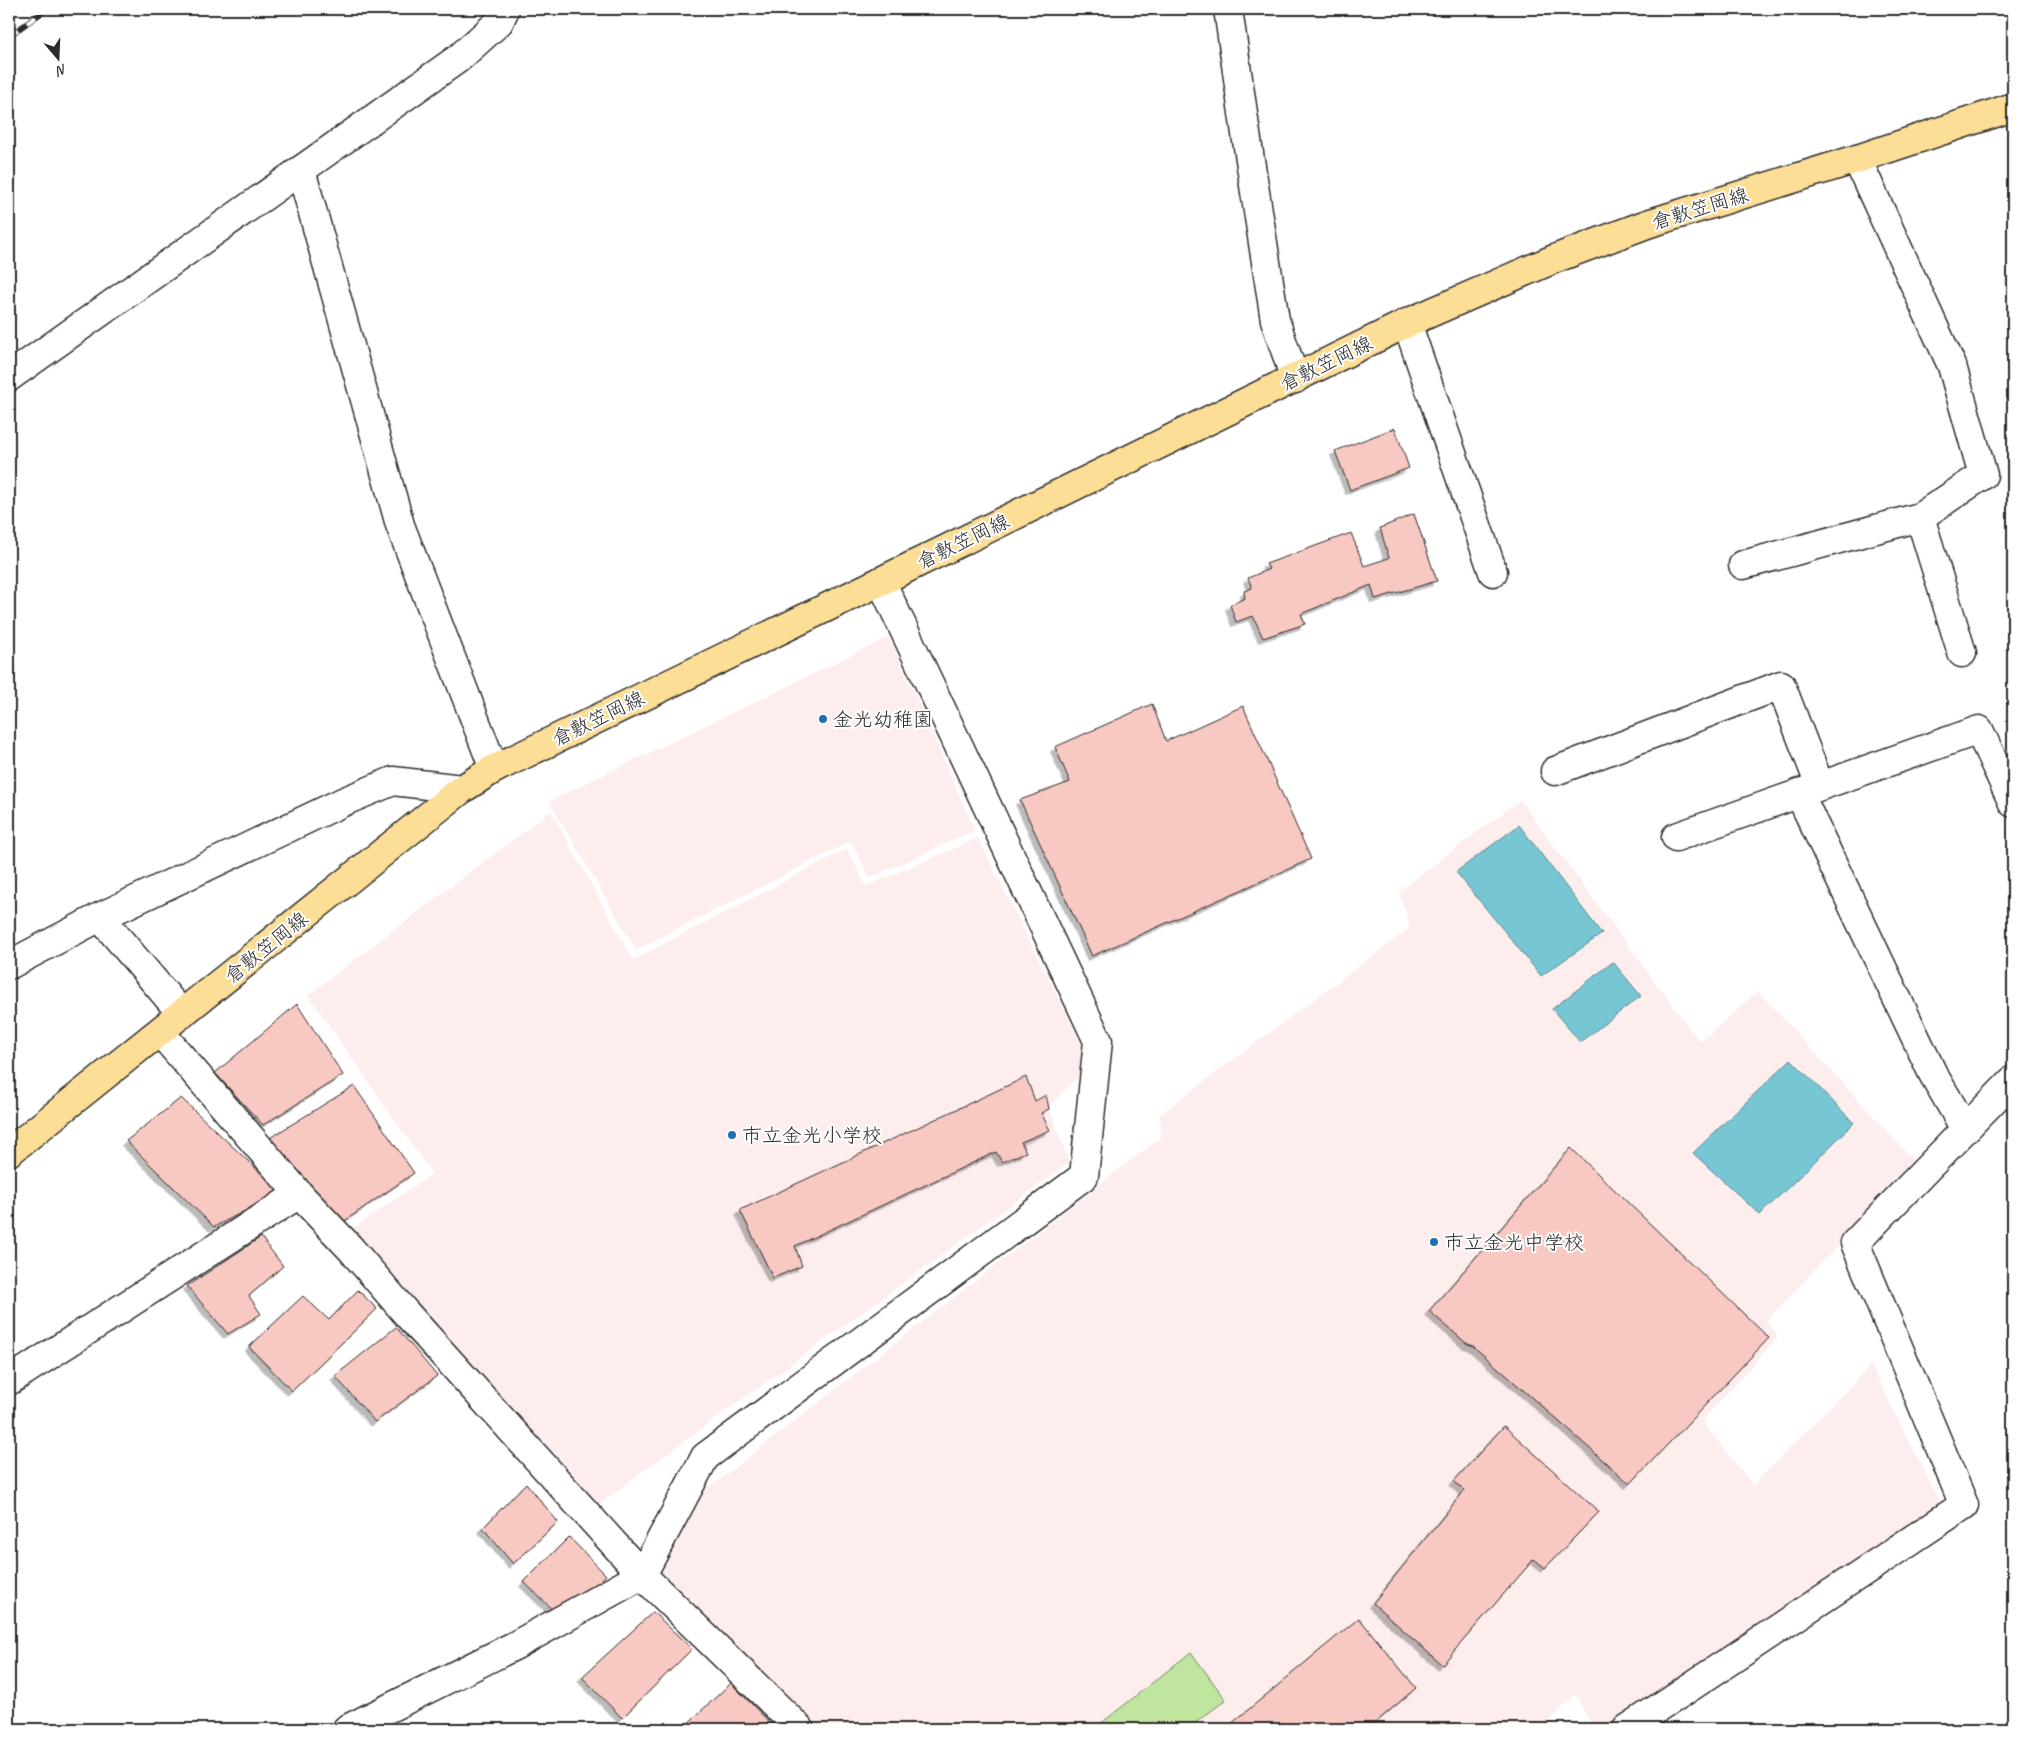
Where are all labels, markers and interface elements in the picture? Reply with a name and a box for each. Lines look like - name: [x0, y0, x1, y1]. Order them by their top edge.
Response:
- north arrow: [32, 32, 82, 82]
- text: N: [53, 60, 69, 80]
- street label: 倉敷笠岡線: [1649, 182, 1752, 235]
- street label: 倉敷笠岡線: [1276, 330, 1377, 397]
- street label: 倉敷笠岡線: [913, 508, 1014, 575]
- street label: 倉敷笠岡線: [548, 685, 649, 752]
- place label: 金光幼稚園: [833, 707, 933, 732]
- marker: 金光幼稚園: [817, 713, 829, 725]
- street label: 倉敷笠岡線: [220, 906, 313, 989]
- place label: 市立金光小学校: [742, 1123, 882, 1148]
- marker: 市立金光小学校: [726, 1129, 738, 1141]
- place label: 市立金光中学校: [1444, 1230, 1584, 1255]
- marker: 市立金光中学校: [1428, 1236, 1440, 1248]

